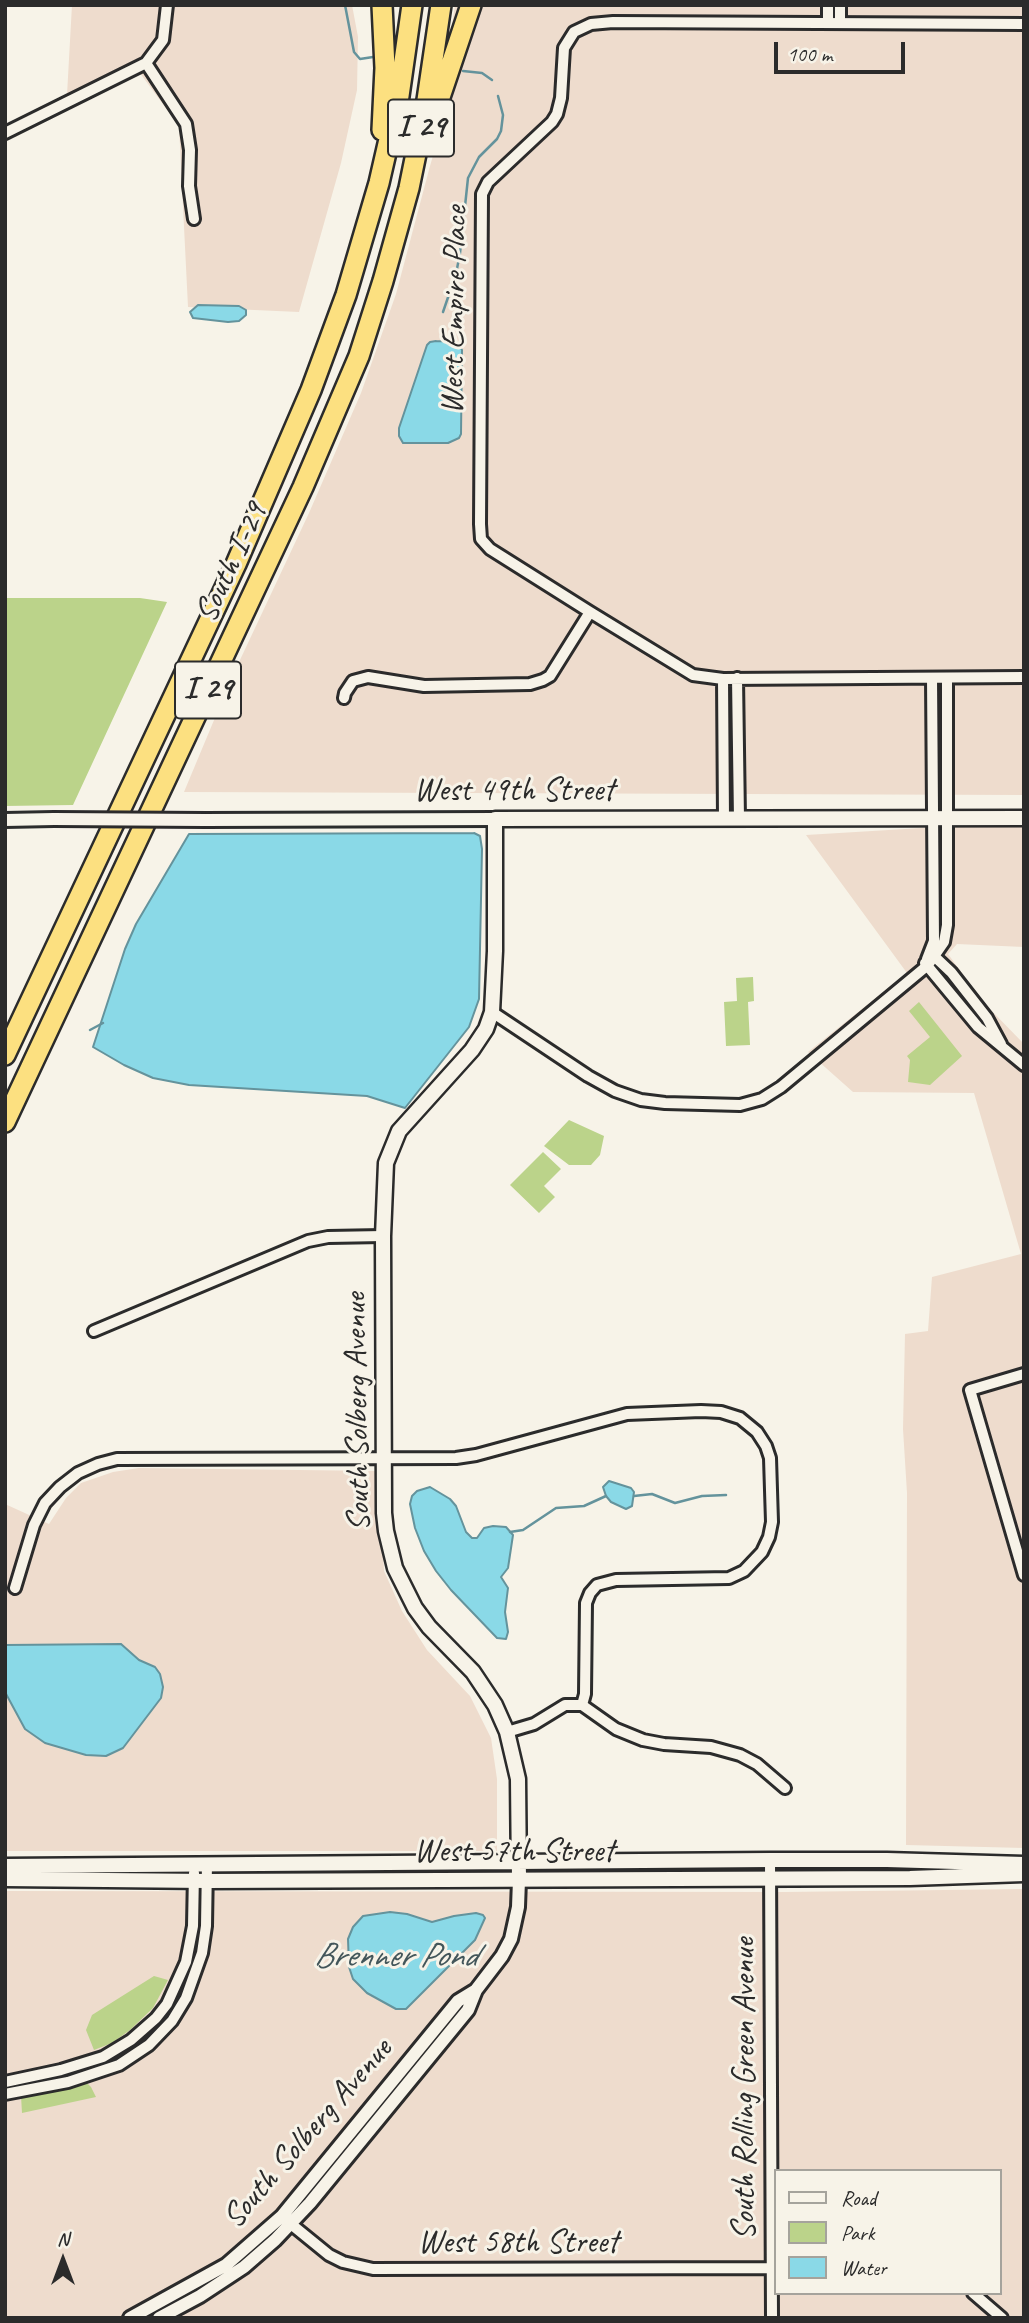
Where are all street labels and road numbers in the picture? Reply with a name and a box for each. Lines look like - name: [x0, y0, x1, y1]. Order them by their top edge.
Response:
- road number: I 29: [388, 100, 454, 156]
- street label: West Empire Place: [433, 206, 477, 414]
- street label: South I-29: [187, 497, 277, 629]
- road number: I 29: [175, 662, 241, 718]
- street label: West 49th Street: [414, 771, 614, 811]
- street label: South Solberg Avenue: [336, 1292, 380, 1532]
- street label: West 57th Street: [414, 1832, 614, 1872]
- street label: South Rolling Green Avenue: [725, 1938, 765, 2240]
- street label: South Solberg Avenue: [215, 2031, 401, 2237]
- street label: West 58th Street: [418, 2223, 618, 2263]

